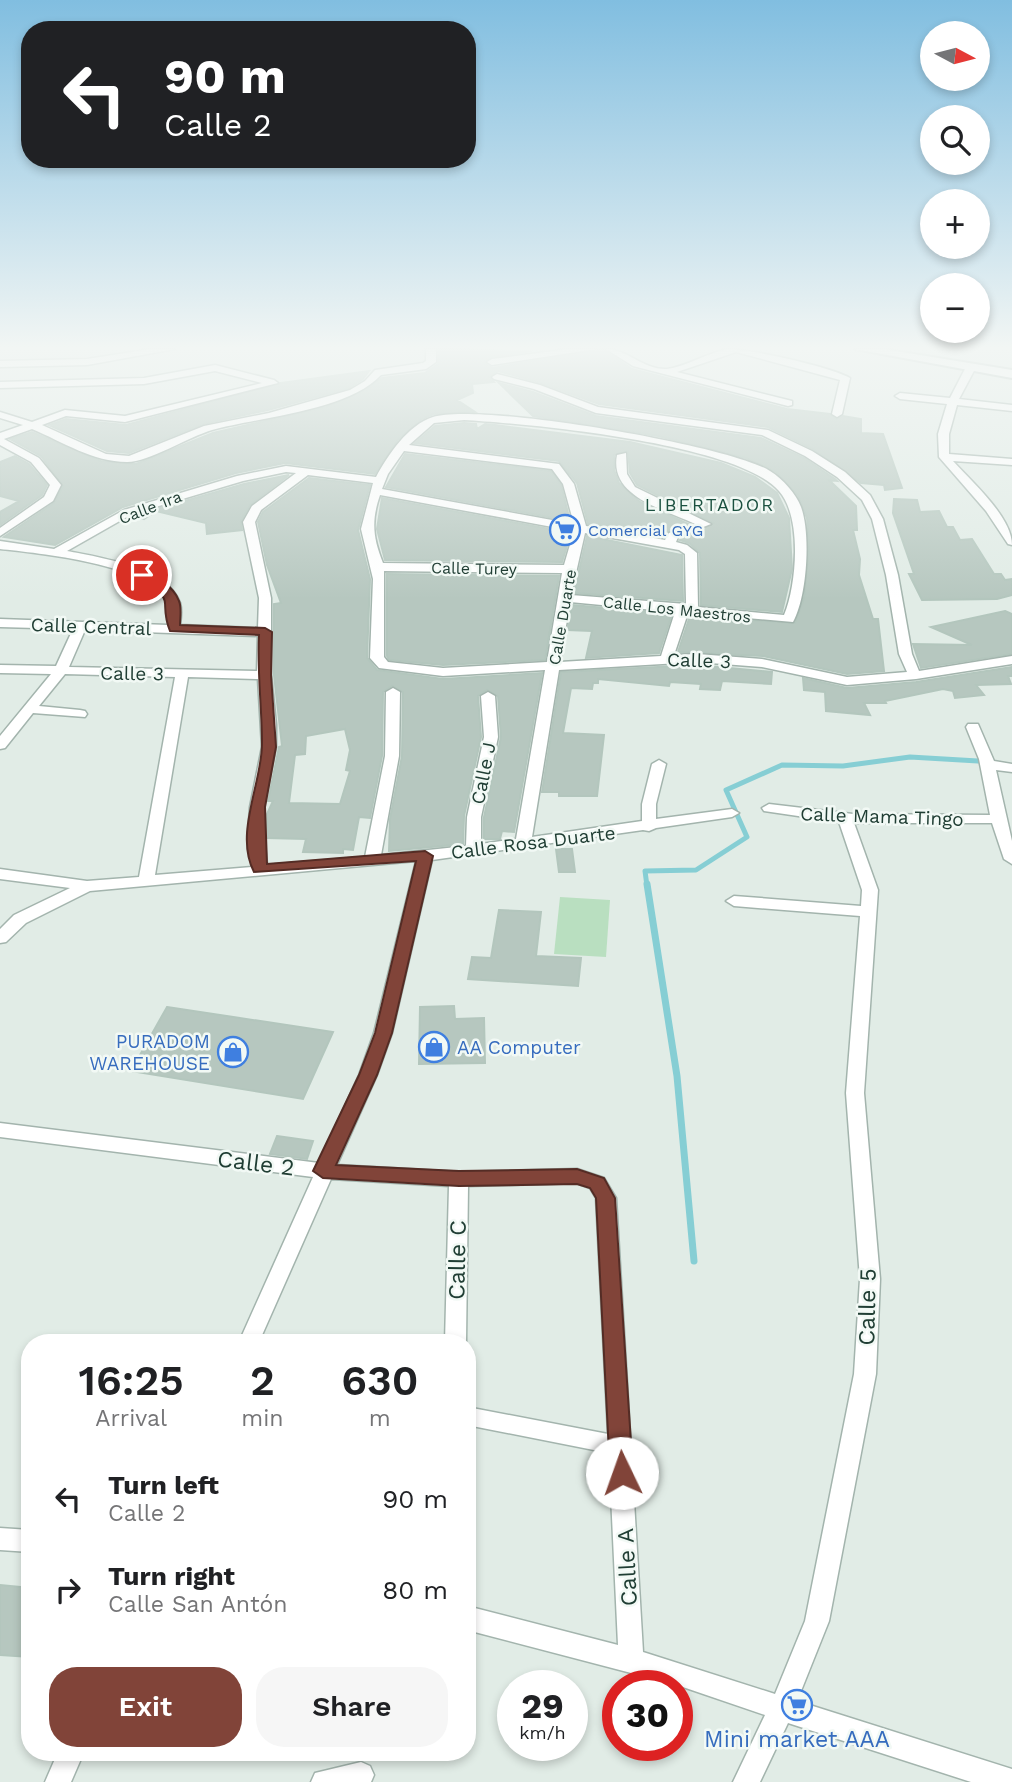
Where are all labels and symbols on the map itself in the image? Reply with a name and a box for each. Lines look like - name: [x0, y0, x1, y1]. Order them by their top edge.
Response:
- north arrow: [920, 21, 990, 91]
- street label: Calle 1ra: [116, 487, 184, 528]
- district label: LIBERTADOR: [645, 494, 775, 515]
- supermarket icon: Comercial GYG: [548, 513, 582, 547]
- place label: Comercial GYG: [588, 521, 703, 540]
- pin: [112, 545, 172, 605]
- street label: Calle Turey: [431, 558, 518, 579]
- street label: Calle Duarte: [545, 568, 580, 666]
- street label: Calle Los Maestros: [602, 592, 752, 627]
- street label: Calle Central: [30, 613, 152, 640]
- street label: Calle 3: [667, 648, 731, 673]
- street label: Calle 3: [100, 661, 164, 686]
- street label: Calle J: [466, 740, 501, 806]
- street label: Calle Mama Tingo: [800, 802, 964, 831]
- street label: Calle Rosa Duarte: [449, 821, 617, 864]
- place label: PURADOM WAREHOUSE: [89, 1030, 210, 1075]
- shop icon: AA Computer: [417, 1030, 451, 1064]
- shop icon: PURADOM WAREHOUSE: [216, 1035, 250, 1069]
- place label: AA Computer: [457, 1036, 581, 1059]
- street label: Calle 2: [216, 1145, 296, 1182]
- street label: Calle C: [443, 1220, 472, 1300]
- street label: Calle 5: [853, 1268, 882, 1346]
- position arrow: [585, 1436, 659, 1510]
- street label: Calle A: [612, 1527, 643, 1607]
- speed limit sign: 30: [602, 1670, 693, 1761]
- supermarket icon: Mini market AAA: [780, 1688, 814, 1722]
- place label: Mini market AAA: [704, 1726, 890, 1753]

